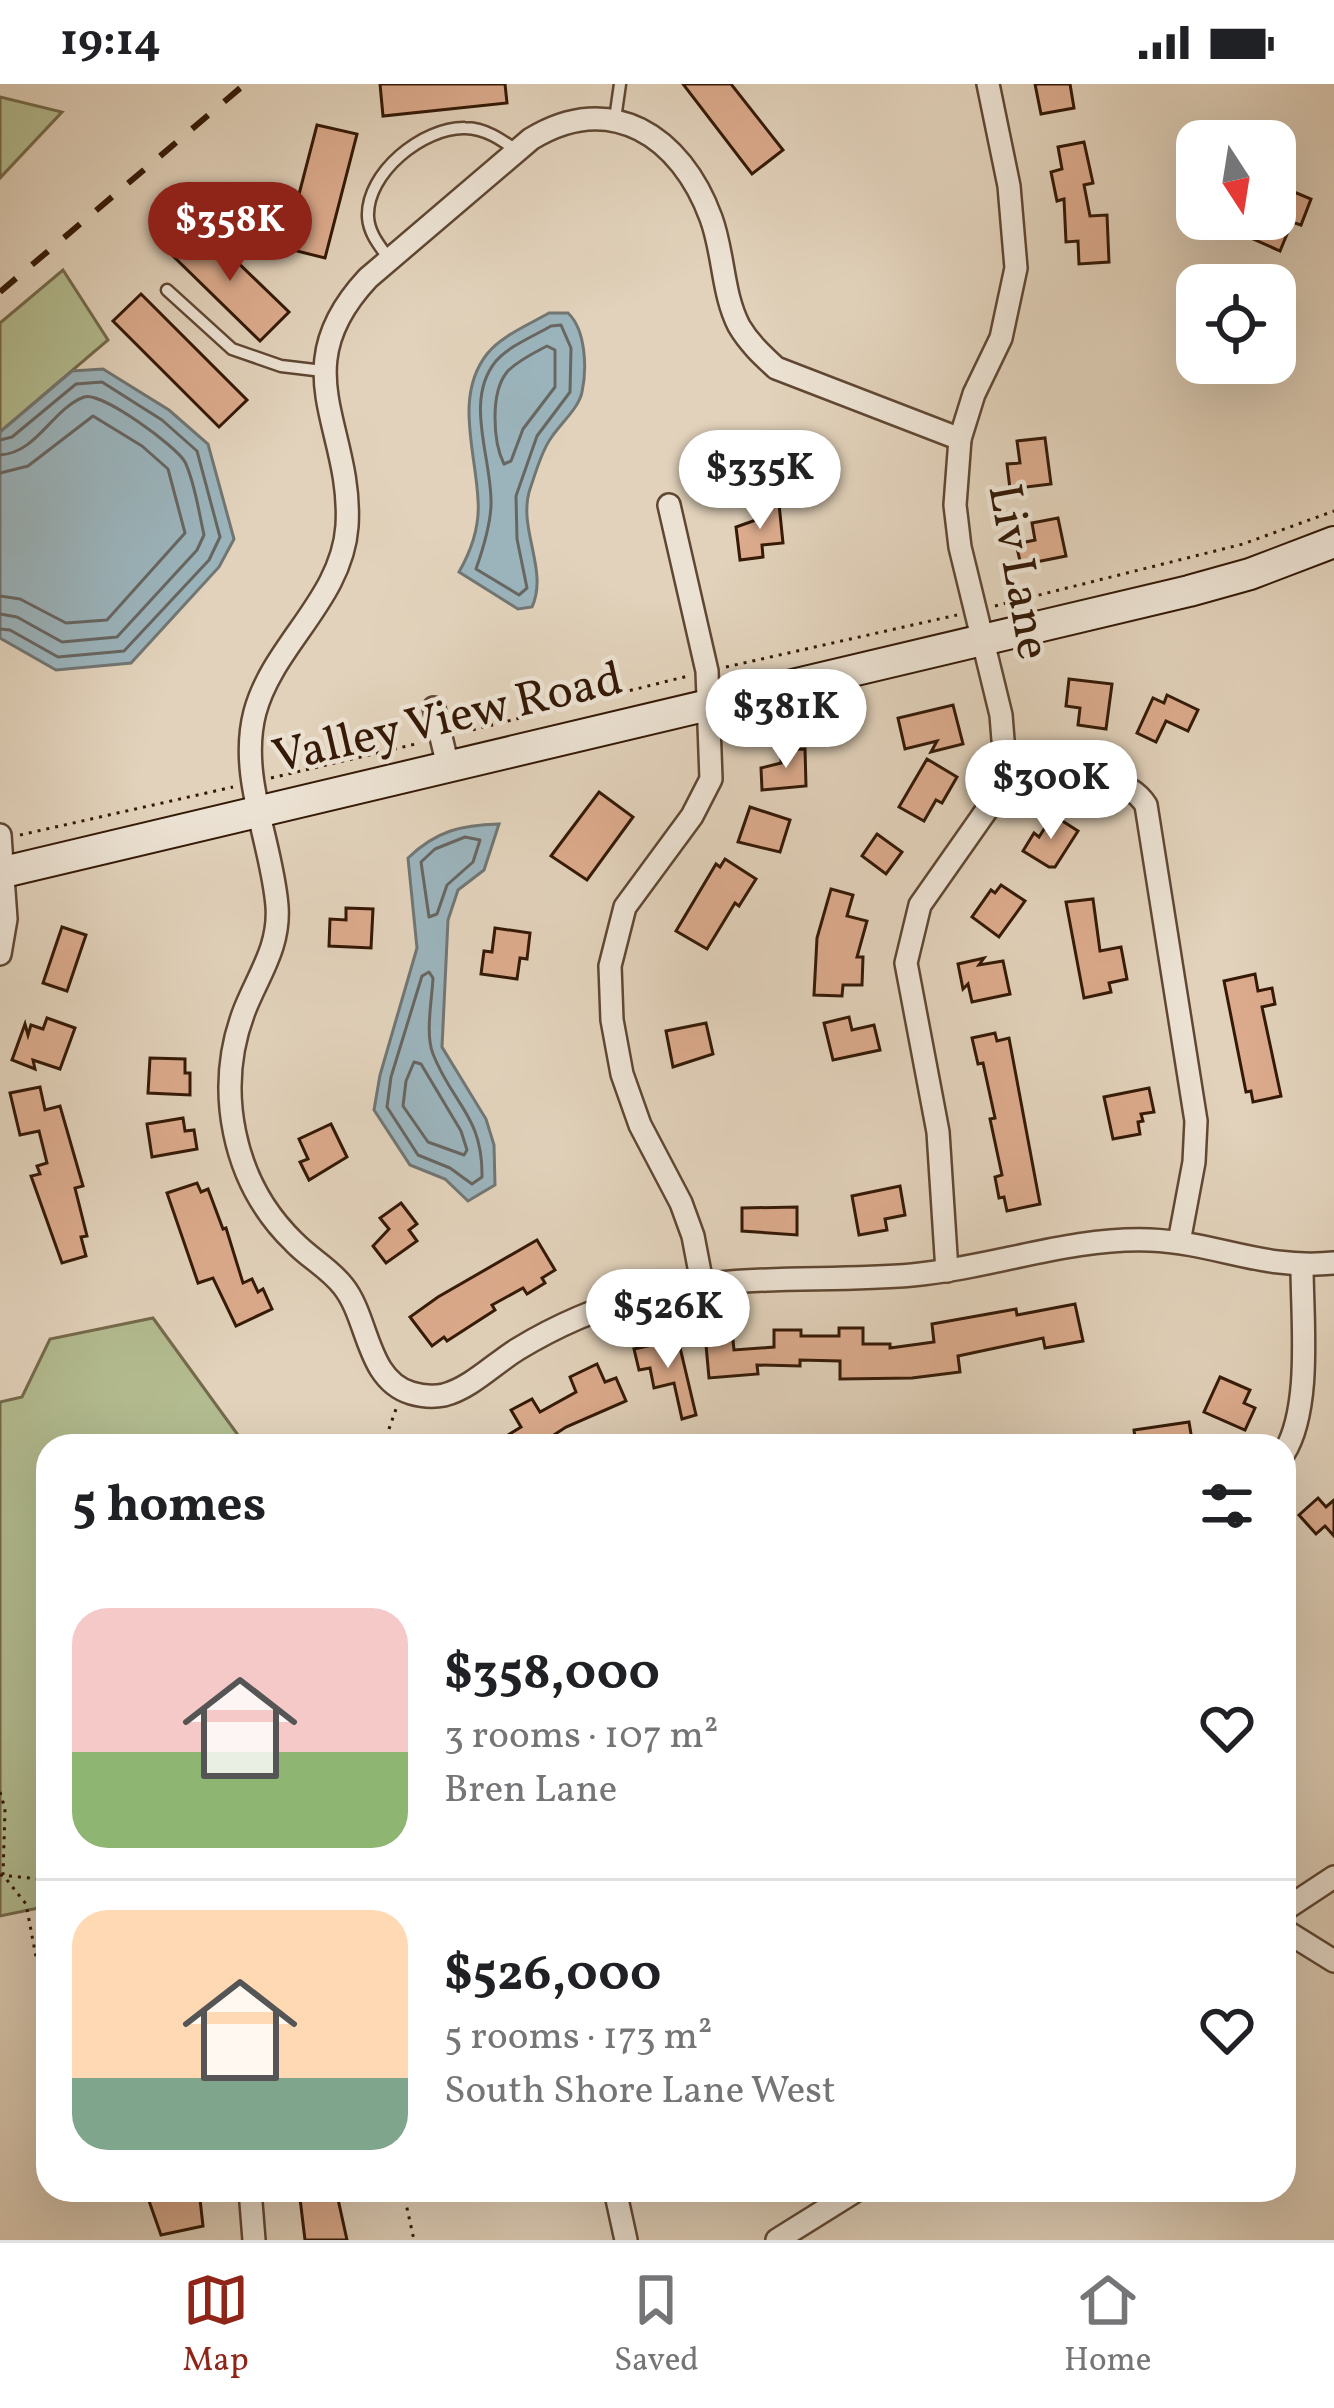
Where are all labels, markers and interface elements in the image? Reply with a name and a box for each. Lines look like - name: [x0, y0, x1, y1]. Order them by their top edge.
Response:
- text: 19:14: [60, 11, 161, 74]
- north arrow: [1176, 120, 1296, 240]
- map controls: [1176, 120, 1296, 384]
- pin: $358K: [146, 182, 314, 284]
- text: $358K: [175, 194, 285, 248]
- button: locate: [1176, 264, 1296, 384]
- pin: $335K: [676, 430, 844, 532]
- text: $335K: [706, 442, 814, 496]
- street label: Liv Lane: [969, 479, 1065, 665]
- street label: Valley View Road: [266, 647, 630, 793]
- pin: $381K: [702, 669, 870, 771]
- text: $381K: [733, 681, 839, 735]
- pin: $300K: [967, 740, 1135, 842]
- text: $300K: [992, 752, 1110, 806]
- pin: $526K: [584, 1269, 752, 1371]
- text: $526K: [613, 1281, 723, 1335]
- text: 5 homes: [72, 1471, 266, 1542]
- icon: filters: [1194, 1473, 1260, 1539]
- text: $358,000: [444, 1639, 660, 1710]
- icon: home: [168, 1656, 312, 1800]
- icon: heart: [1194, 1695, 1260, 1761]
- text: 3 rooms · 107 m²: [444, 1710, 718, 1764]
- text: Bren Lane: [444, 1764, 617, 1818]
- text: $526,000: [444, 1940, 661, 2011]
- icon: home: [168, 1958, 312, 2102]
- icon: heart: [1194, 1997, 1260, 2063]
- text: 5 rooms · 173 m²: [444, 2011, 712, 2065]
- text: South Shore Lane West: [444, 2065, 836, 2119]
- tab: Map: [183, 2267, 249, 2385]
- tab: Saved: [614, 2267, 699, 2385]
- tab: Home: [1064, 2267, 1151, 2385]

